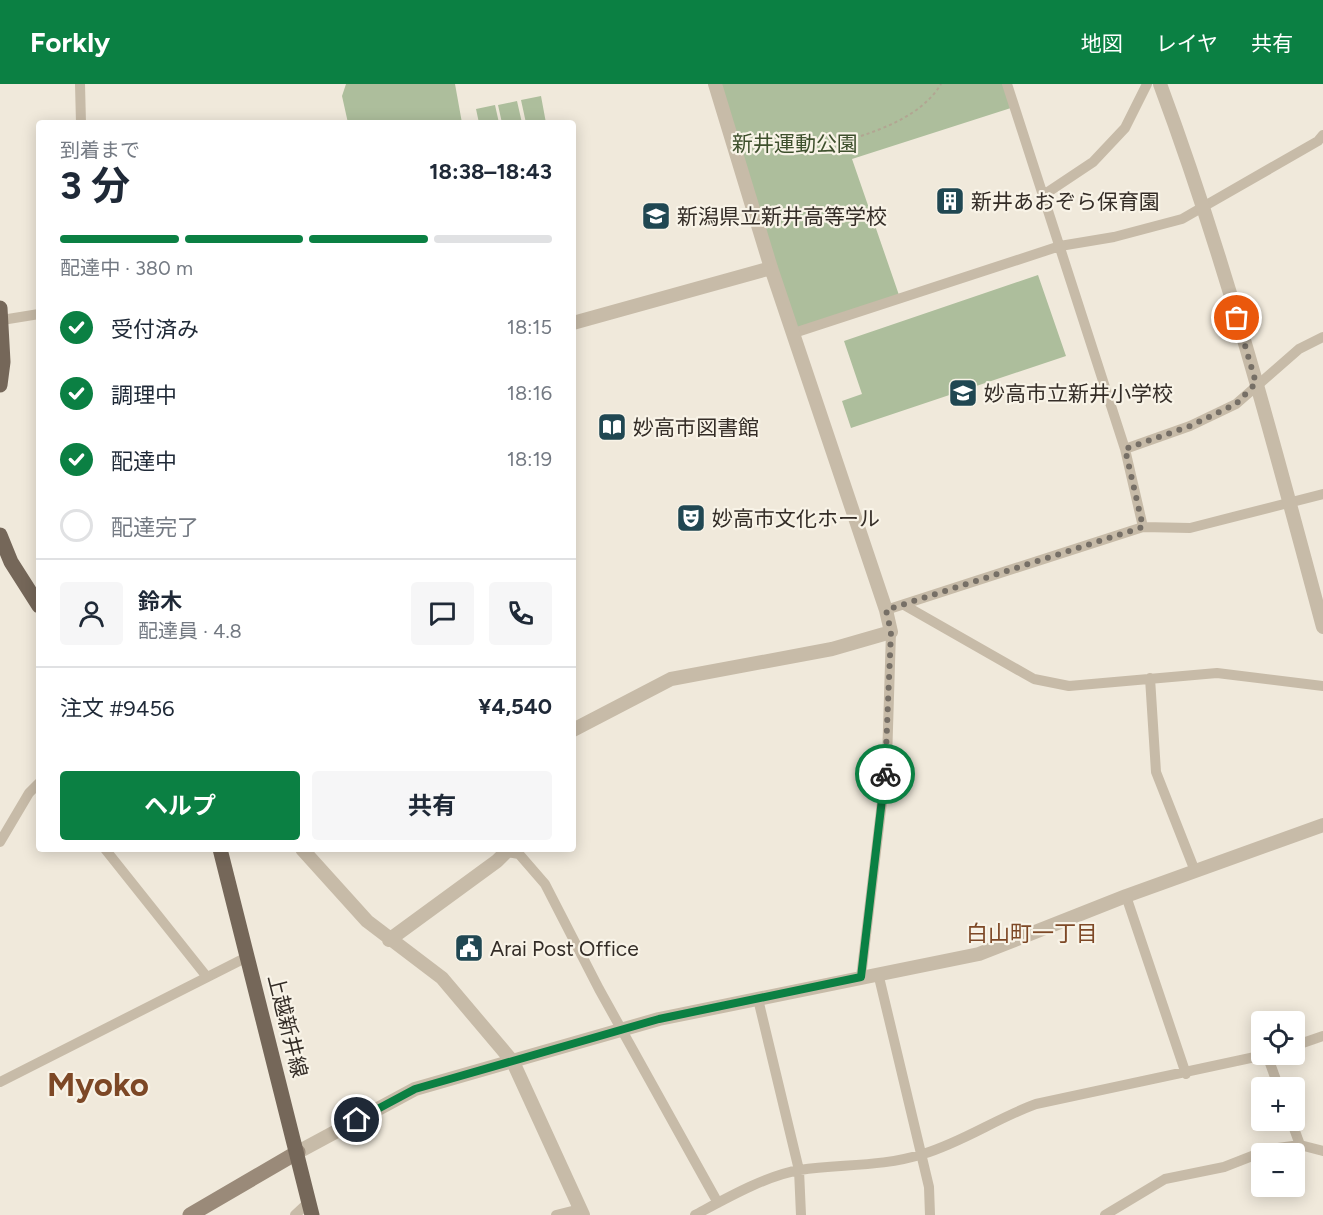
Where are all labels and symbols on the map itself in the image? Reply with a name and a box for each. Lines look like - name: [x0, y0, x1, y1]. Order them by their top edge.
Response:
- park label: 新井運動公園: [732, 131, 858, 156]
- building icon: 新井あおぞら保育園: [934, 185, 966, 217]
- place label: 新井あおぞら保育園: [971, 189, 1160, 214]
- school or university icon: 新潟県立新井高等学校: [640, 200, 672, 232]
- place label: 新潟県立新井高等学校: [677, 204, 887, 229]
- pin: [1211, 292, 1262, 343]
- school or university icon: 妙高市立新井小学校: [947, 377, 979, 409]
- place label: 妙高市立新井小学校: [984, 381, 1173, 406]
- library icon: 妙高市図書館: [596, 411, 628, 443]
- place label: 妙高市図書館: [633, 415, 759, 440]
- theatre icon: 妙高市文化ホール: [675, 502, 707, 534]
- place label: 妙高市文化ホール: [712, 506, 880, 531]
- courier: [855, 744, 915, 804]
- district label: 白山町一丁目: [966, 920, 1098, 947]
- public building icon: Arai Post Office: [453, 932, 485, 964]
- place label: Arai Post Office: [490, 936, 639, 961]
- street label: 上越新井線: [263, 972, 313, 1080]
- district label: Myoko: [47, 1065, 149, 1104]
- pin: [331, 1094, 382, 1145]

